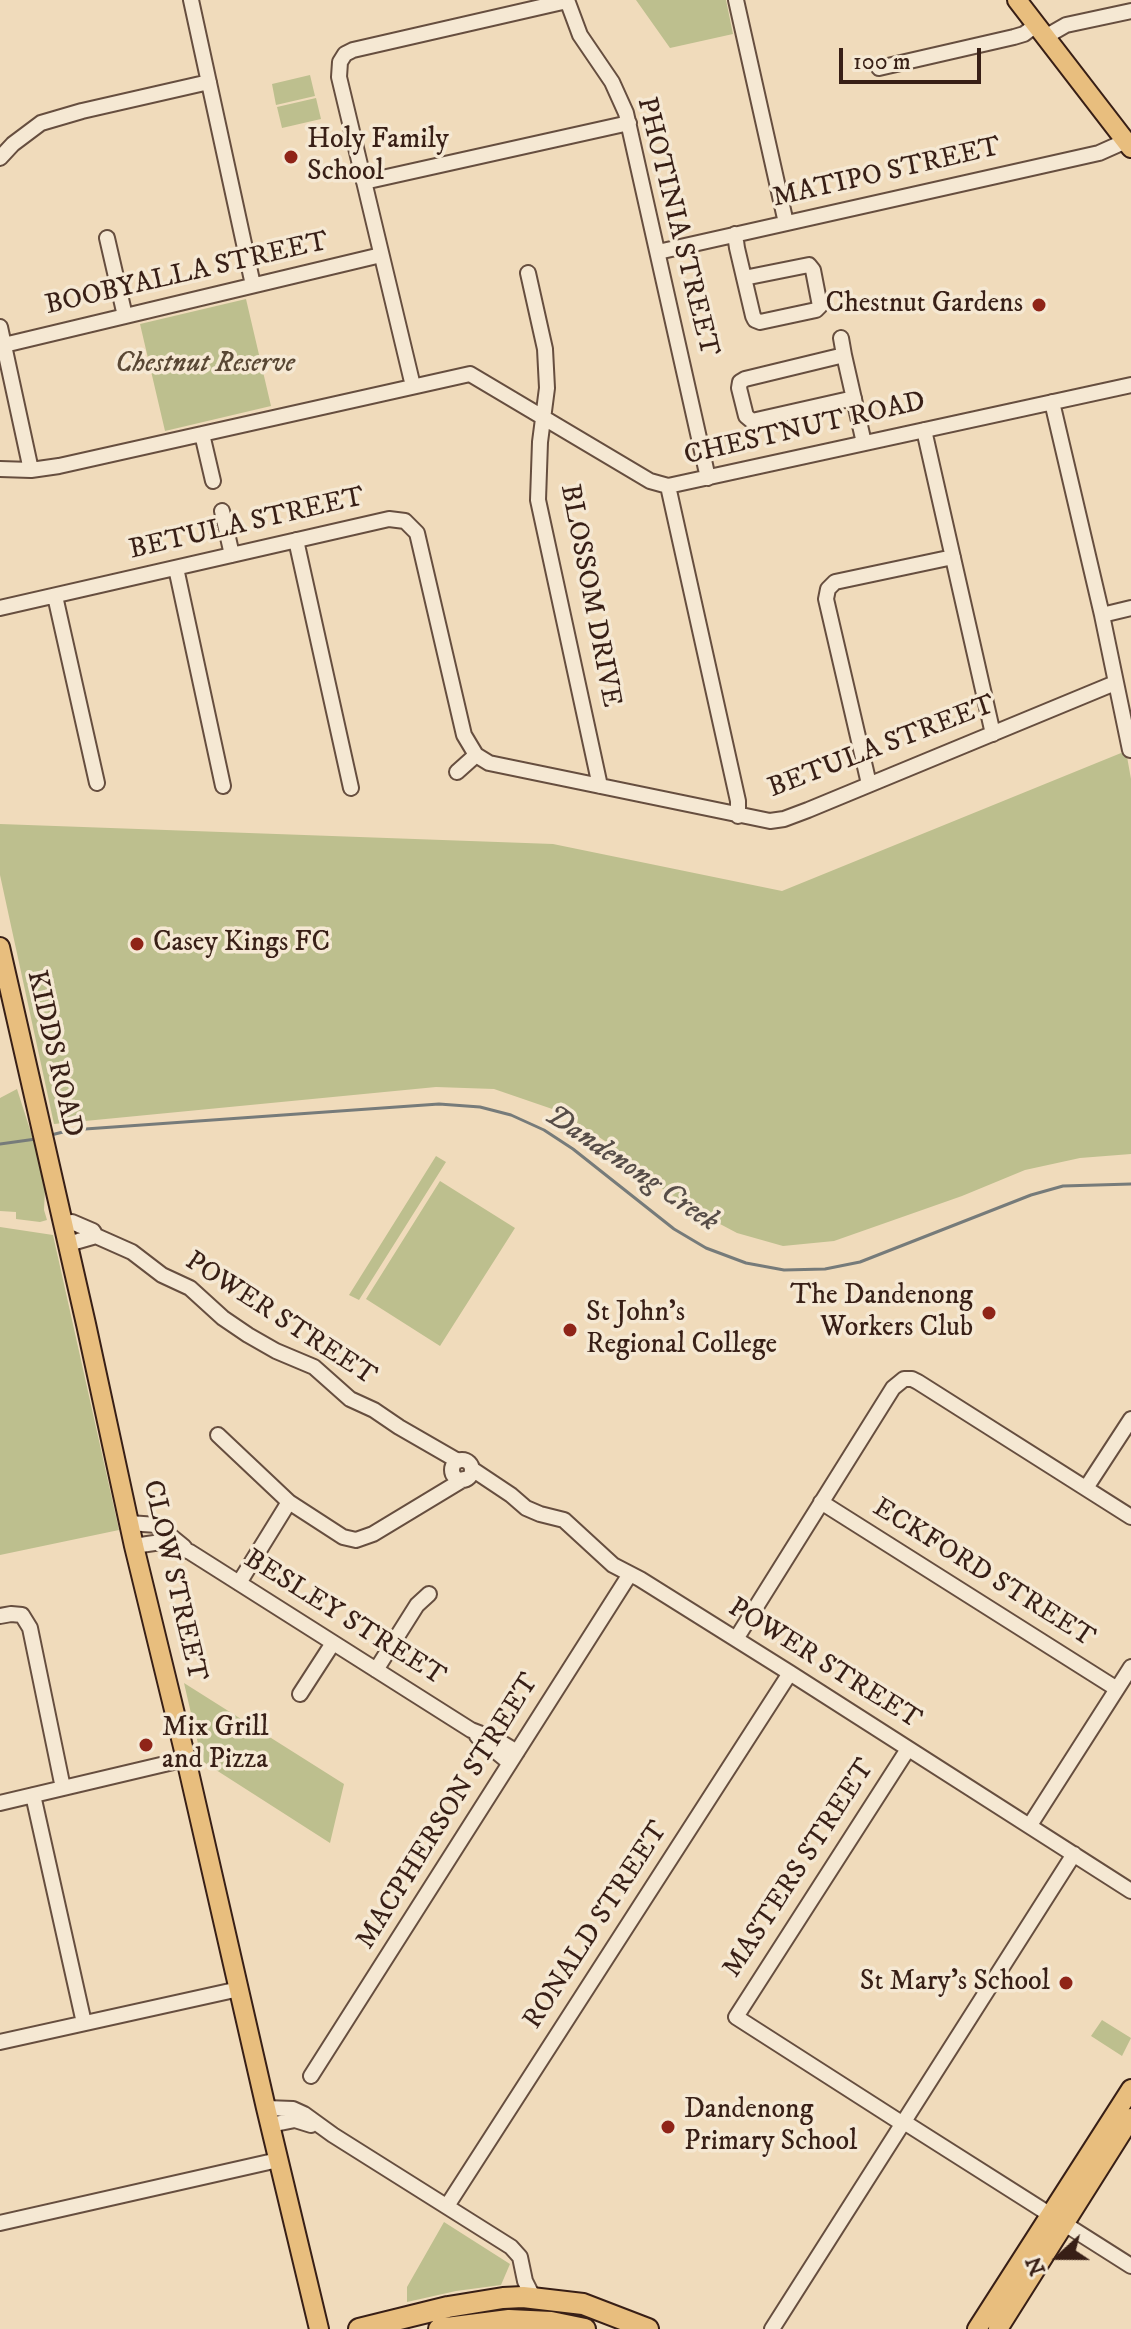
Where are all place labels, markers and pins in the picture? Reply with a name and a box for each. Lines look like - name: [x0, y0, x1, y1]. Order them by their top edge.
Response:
- place label: Holy Family School: [307, 124, 449, 190]
- marker: Holy Family School: [282, 148, 300, 166]
- place label: Chestnut Gardens: [826, 288, 1023, 322]
- marker: Chestnut Gardens: [1030, 296, 1048, 314]
- place label: Casey Kings FC: [153, 927, 330, 961]
- marker: Casey Kings FC: [128, 935, 146, 953]
- place label: The Dandenong Workers Club: [790, 1280, 973, 1346]
- place label: St John's Regional College: [586, 1297, 777, 1363]
- marker: The Dandenong Workers Club: [980, 1304, 998, 1322]
- marker: St John's Regional College: [561, 1321, 579, 1339]
- place label: Mix Grill and Pizza: [162, 1712, 269, 1778]
- marker: Mix Grill and Pizza: [137, 1736, 155, 1754]
- place label: St Mary's School: [860, 1966, 1050, 2000]
- marker: St Mary's School: [1057, 1974, 1075, 1992]
- place label: Dandenong Primary School: [684, 2094, 857, 2160]
- marker: Dandenong Primary School: [659, 2118, 677, 2136]

